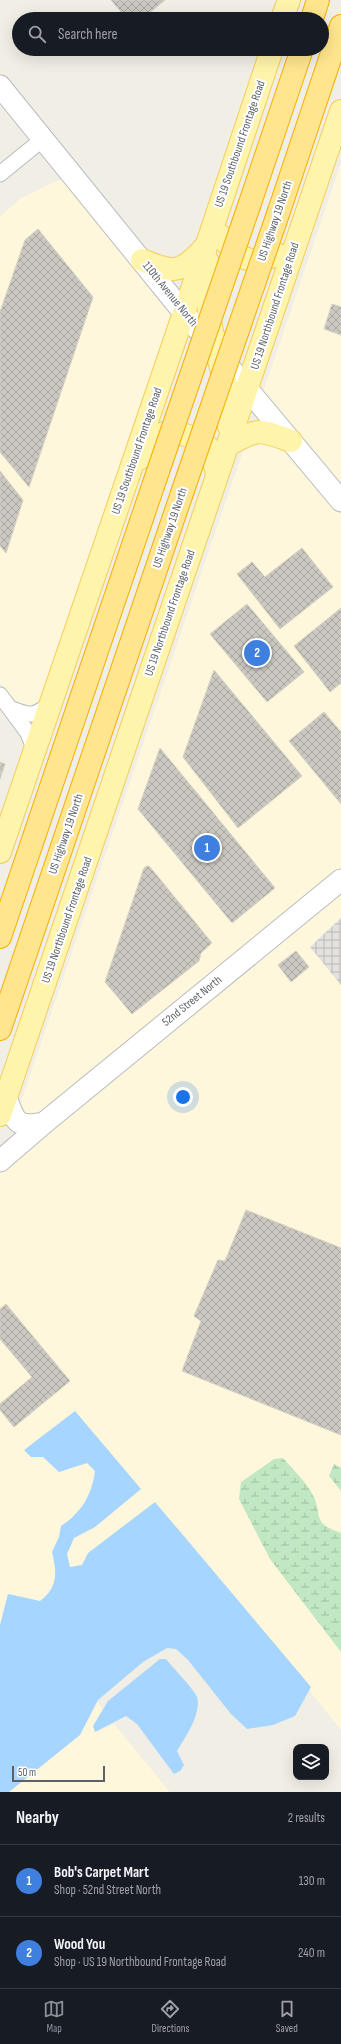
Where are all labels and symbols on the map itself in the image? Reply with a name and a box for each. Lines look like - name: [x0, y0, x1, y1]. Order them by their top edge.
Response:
- street label: US 19 Southbound Frontage Road: [211, 79, 269, 209]
- street label: US Highway 19 North: [254, 179, 296, 263]
- street label: US 19 Northbound Frontage Road: [247, 241, 303, 371]
- street label: 110th Avenue North: [139, 259, 201, 329]
- street label: US 19 Southbound Frontage Road: [108, 386, 166, 516]
- street label: US Highway 19 North: [149, 486, 191, 570]
- street label: US 19 Northbound Frontage Road: [141, 548, 199, 678]
- pin: 2: [244, 638, 270, 668]
- street label: US Highway 19 North: [45, 792, 87, 876]
- pin: 1: [194, 833, 220, 863]
- street label: US 19 Northbound Frontage Road: [38, 855, 96, 985]
- street label: 52nd Street North: [159, 972, 225, 1030]
- your location: [173, 1087, 193, 1107]
- scale bar: [12, 1764, 105, 1783]

